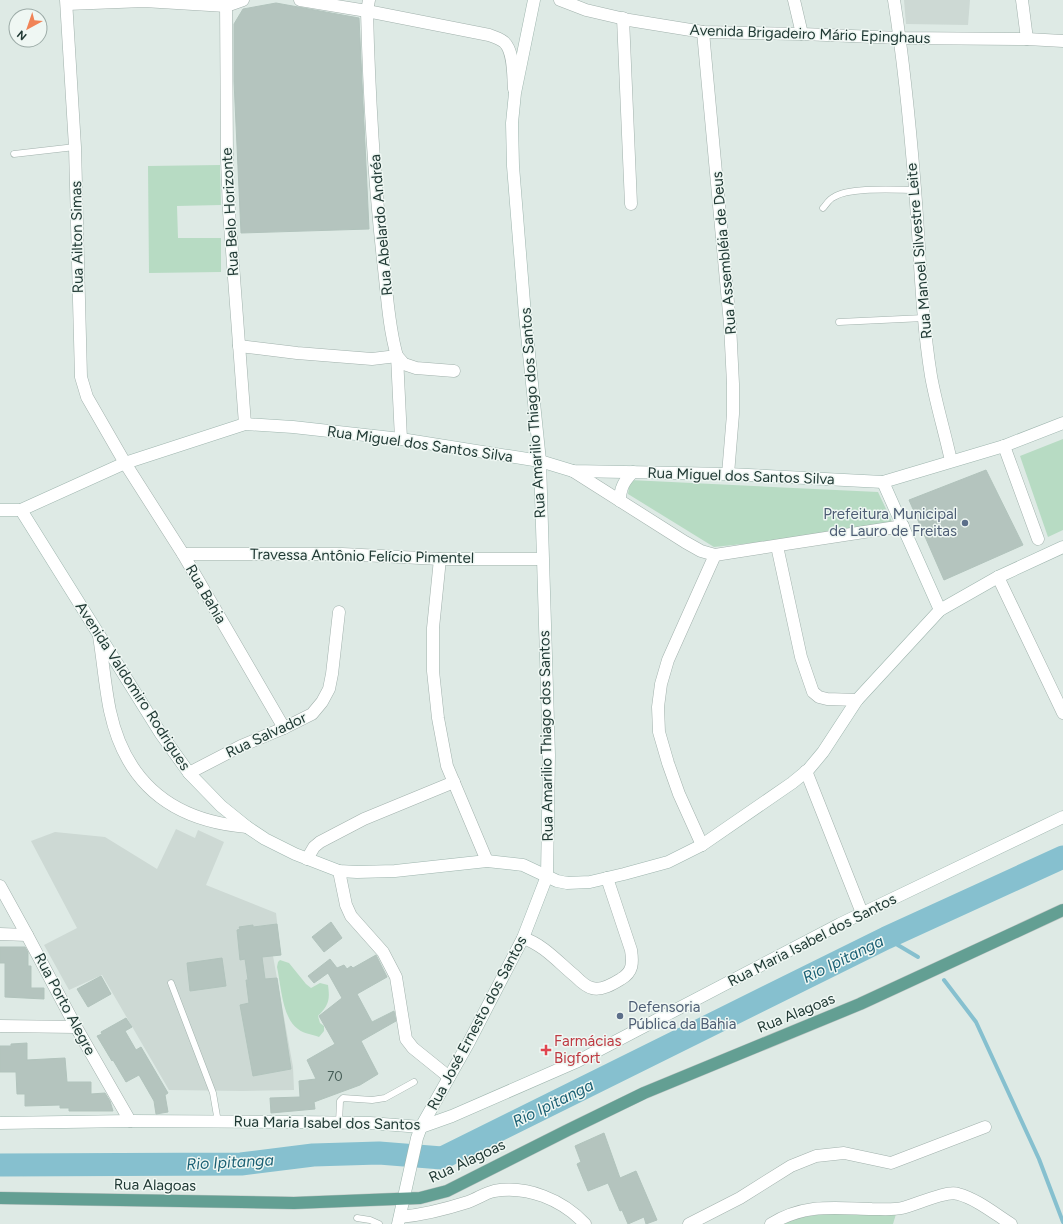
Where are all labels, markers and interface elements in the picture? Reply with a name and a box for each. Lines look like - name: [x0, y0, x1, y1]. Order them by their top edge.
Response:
- north arrow: [8, 8, 48, 48]
- street label: Avenida Brigadeiro Mário Epinghaus: [689, 21, 931, 47]
- text: N: [14, 28, 29, 43]
- street label: Rua Belo Horizonte: [218, 147, 242, 277]
- street label: Rua Abelardo Andréa: [366, 154, 396, 296]
- street label: Rua Manoel Silvestre Leite: [902, 162, 936, 340]
- street label: Rua Assembléia de Deus: [708, 171, 740, 335]
- street label: Rua Ailton Simas: [67, 181, 87, 293]
- street label: Rua Amarilio Thiago dos Santos: [517, 307, 549, 519]
- street label: Rua Miguel dos Santos Silva: [326, 422, 514, 466]
- street label: Rua Miguel dos Santos Silva: [647, 464, 835, 488]
- place label: Prefeitura Municipal de Lauro de Freitas: [823, 505, 957, 540]
- marker: Prefeitura Municipal de Lauro de Freitas: [960, 518, 970, 528]
- street label: Travessa Antônio Felício Pimentel: [250, 545, 474, 567]
- street label: Rua Bahia: [182, 561, 230, 627]
- street label: Avenida Valdomiro Rodrigues: [72, 598, 194, 774]
- street label: Rua Amarilio Thiago dos Santos: [535, 630, 557, 842]
- street label: Rua Salvador: [223, 708, 309, 762]
- street label: Rua Maria Isabel dos Santos: [725, 890, 899, 990]
- water label: Rio Ipitanga: [799, 931, 887, 987]
- street label: Rua José Ernesto dos Santos: [423, 933, 531, 1113]
- street label: Rua Porto Alegre: [30, 950, 100, 1058]
- street label: Rua Alagoas: [754, 989, 838, 1037]
- place label: Defensoria Pública da Bahia: [628, 998, 737, 1033]
- marker: Defensoria Pública da Bahia: [615, 1011, 625, 1021]
- place label: Farmácias Bigfort: [554, 1032, 621, 1067]
- marker: Farmácias Bigfort: [541, 1045, 551, 1055]
- house number: 70: [327, 1069, 343, 1084]
- water label: Rio Ipitanga: [509, 1075, 597, 1131]
- street label: Rua Maria Isabel dos Santos: [233, 1112, 421, 1134]
- street label: Rua Alagoas: [426, 1135, 508, 1187]
- water label: Rio Ipitanga: [186, 1150, 274, 1174]
- street label: Rua Alagoas: [114, 1175, 196, 1195]

